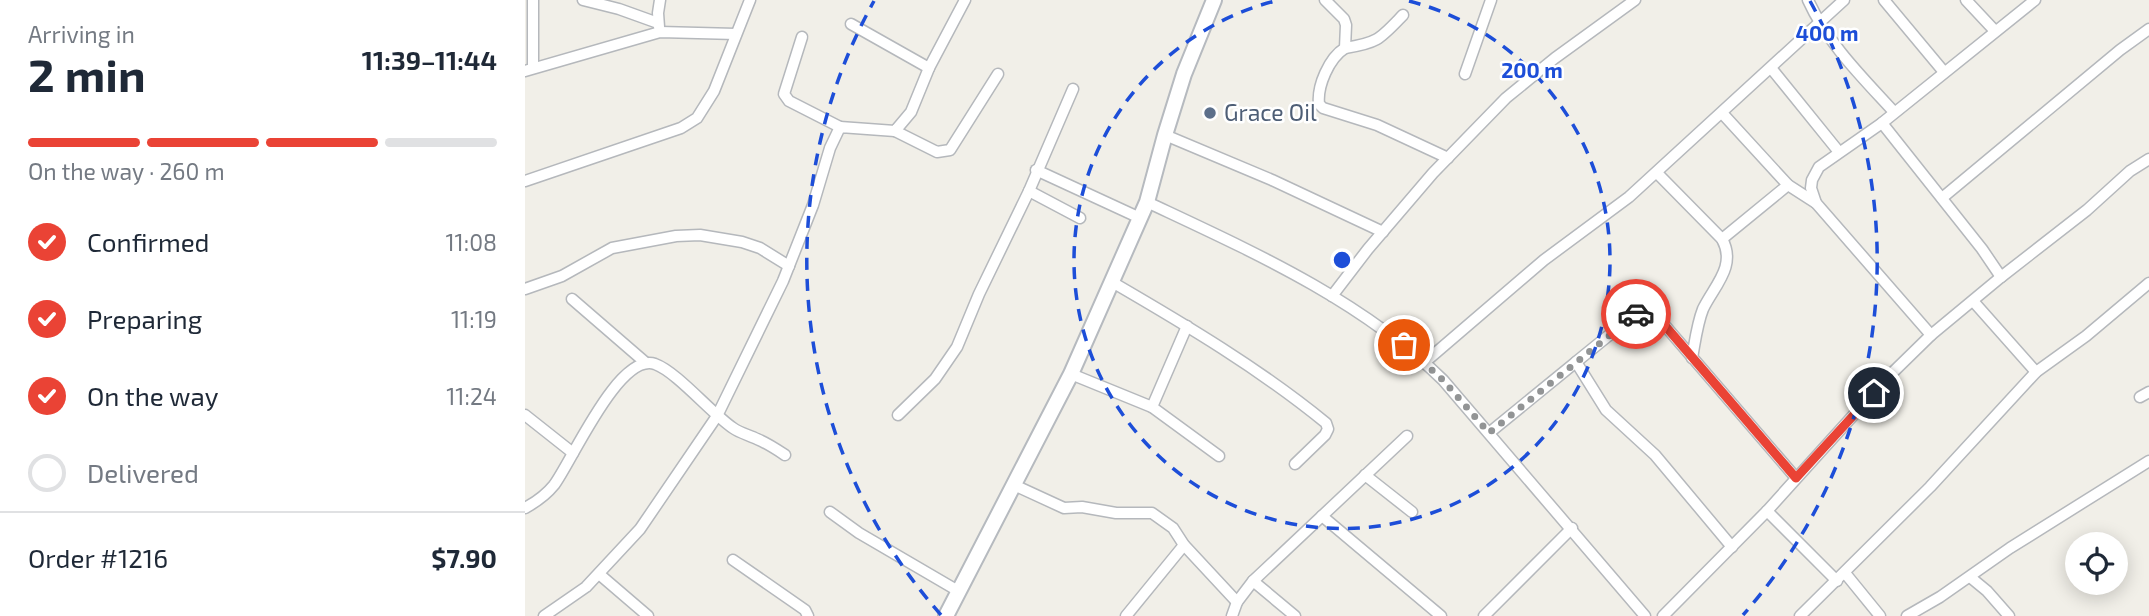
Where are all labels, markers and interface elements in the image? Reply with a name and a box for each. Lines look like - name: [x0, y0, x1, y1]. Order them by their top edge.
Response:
- text: Arriving in: [28, 20, 135, 48]
- text: 400 m: [1796, 20, 1858, 45]
- text: 11:39–11:44: [362, 44, 497, 75]
- text: 2 min: [28, 46, 146, 101]
- text: 200 m: [1501, 57, 1563, 82]
- place label: Grace Oil: [1224, 98, 1317, 126]
- marker: Grace Oil: [1202, 105, 1218, 121]
- text: On the way · 260 m: [28, 157, 225, 185]
- icon: check: [28, 223, 66, 261]
- text: Confirmed: [87, 226, 210, 257]
- text: 11:08: [445, 228, 497, 256]
- centre of rings: [1330, 248, 1354, 272]
- courier: [1601, 279, 1671, 349]
- icon: car: [1617, 295, 1655, 333]
- icon: check: [28, 300, 66, 338]
- text: Preparing: [87, 303, 202, 334]
- text: 11:19: [451, 305, 497, 333]
- pin: [1374, 315, 1434, 375]
- icon: bag: [1385, 326, 1423, 364]
- pin: [1844, 363, 1904, 423]
- icon: home: [1855, 374, 1893, 412]
- icon: check: [28, 377, 66, 415]
- text: On the way: [87, 380, 218, 411]
- text: 11:24: [446, 382, 497, 410]
- text: Delivered: [87, 457, 199, 488]
- map controls: [2065, 532, 2128, 595]
- button: locate: [2065, 532, 2128, 595]
- text: Order #1216: [28, 542, 168, 573]
- text: $7.90: [431, 542, 497, 573]

